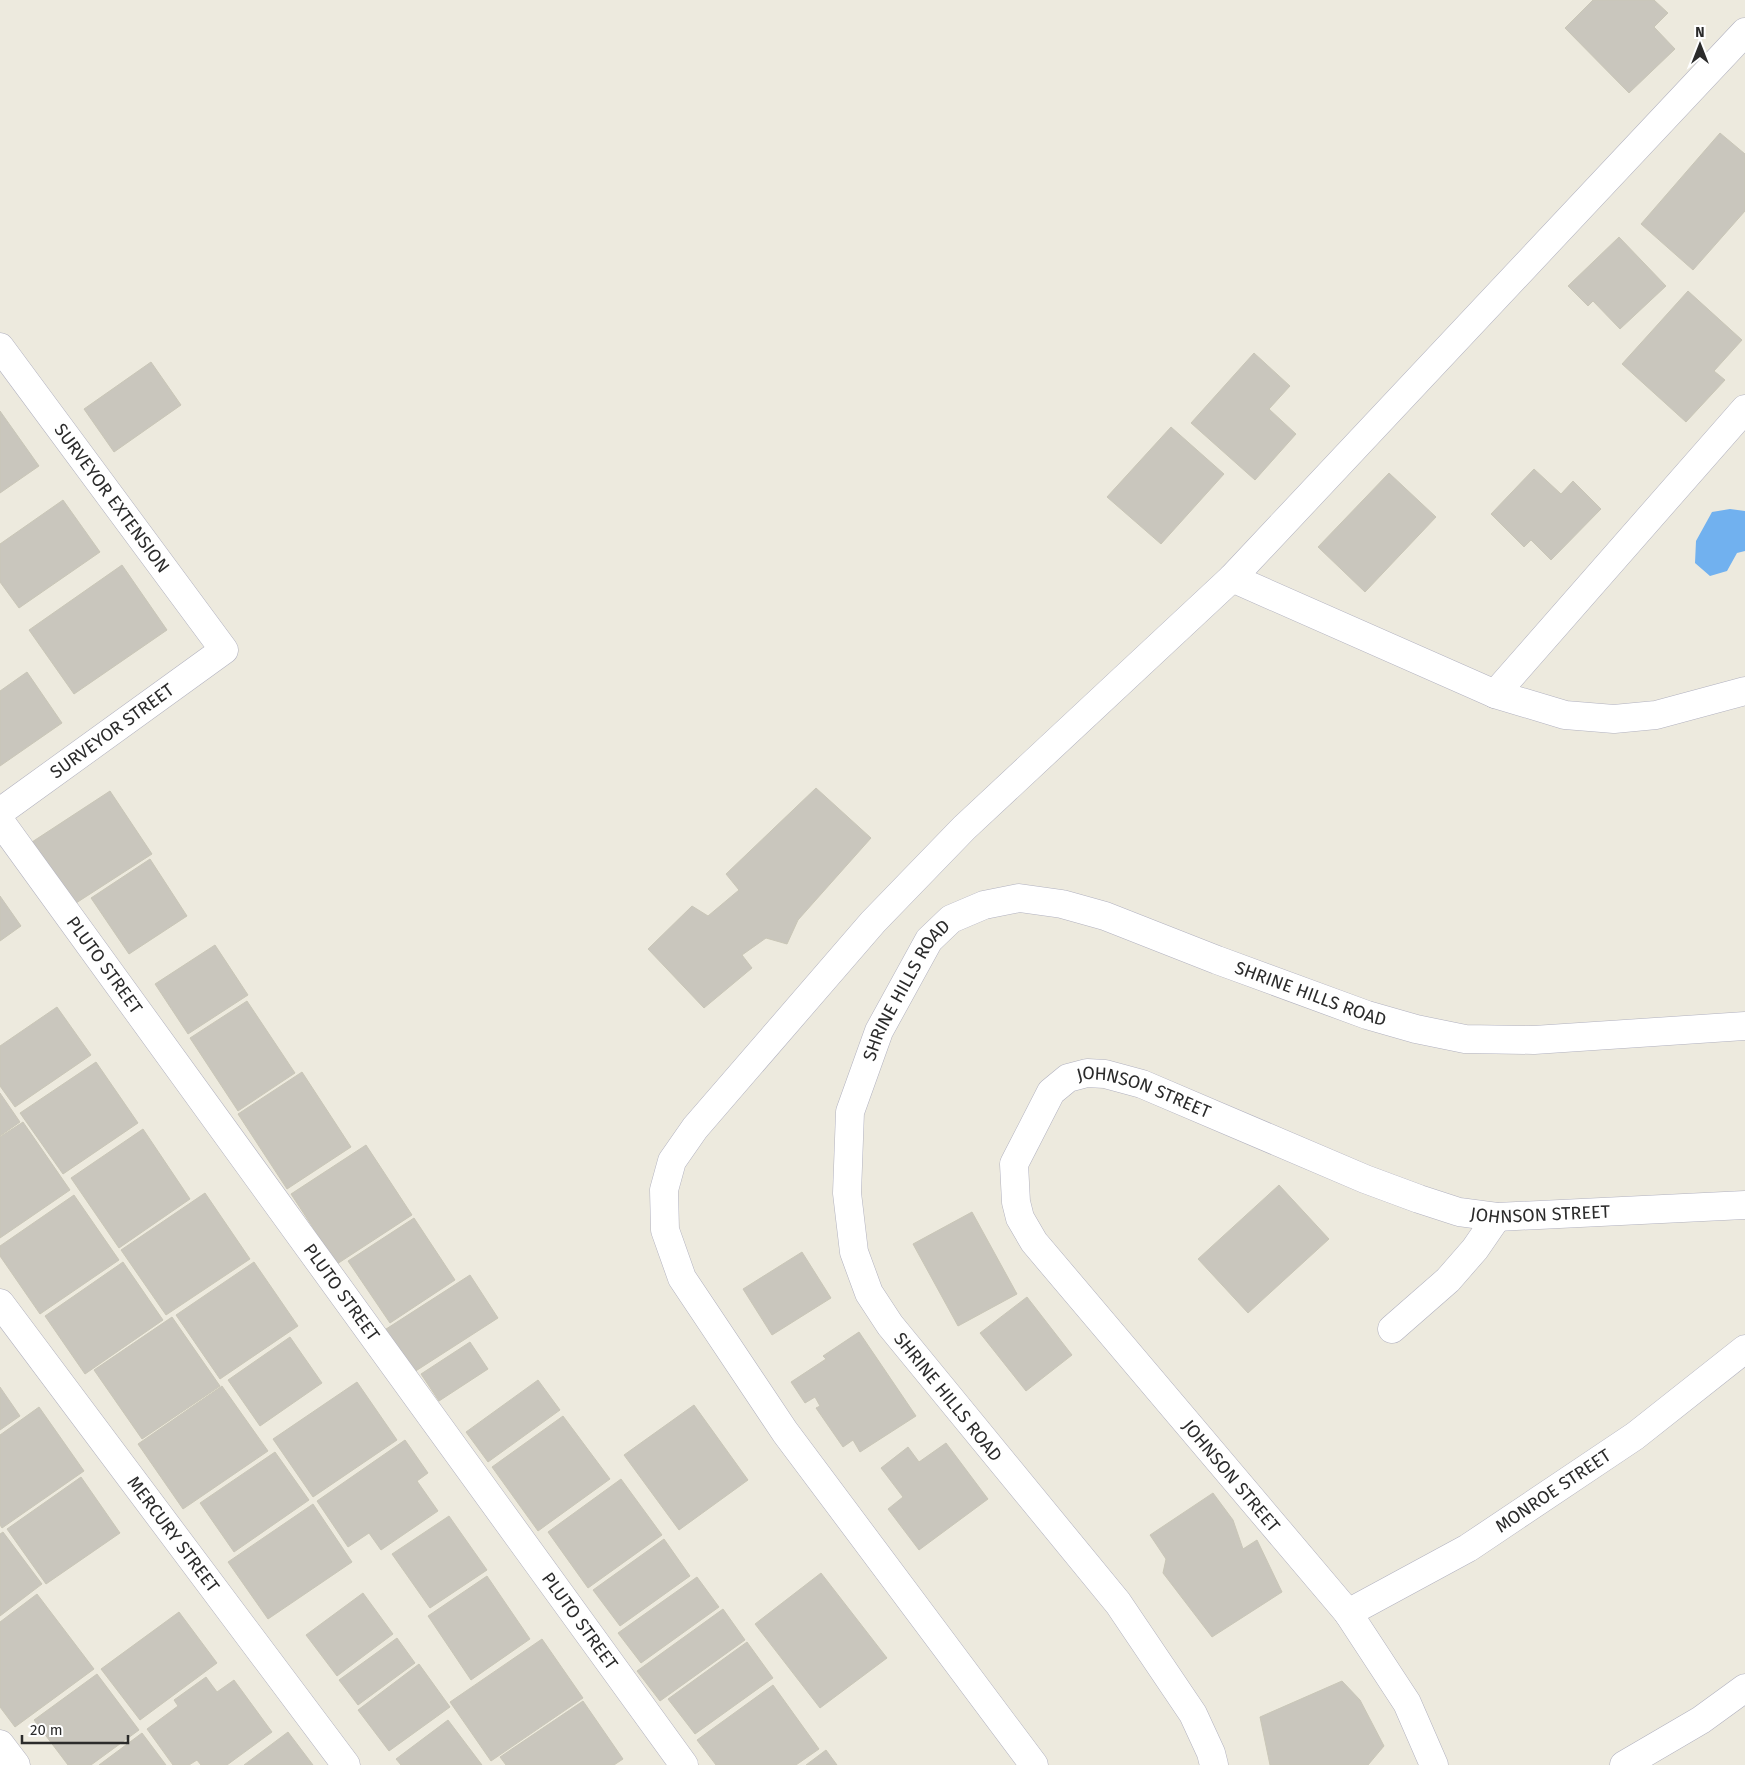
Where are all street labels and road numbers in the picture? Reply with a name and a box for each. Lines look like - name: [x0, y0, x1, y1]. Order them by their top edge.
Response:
- street label: SURVEYOR EXTENSION: [49, 419, 174, 577]
- street label: SURVEYOR STREET: [46, 678, 179, 783]
- street label: PLUTO STREET: [62, 912, 148, 1019]
- street label: SHRINE HILLS ROAD: [858, 915, 955, 1064]
- street label: SHRINE HILLS ROAD: [1232, 956, 1389, 1031]
- street label: JOHNSON STREET: [1074, 1062, 1215, 1123]
- street label: JOHNSON STREET: [1469, 1201, 1611, 1228]
- street label: PLUTO STREET: [299, 1239, 385, 1346]
- street label: SHRINE HILLS ROAD: [889, 1328, 1007, 1466]
- street label: JOHNSON STREET: [1178, 1415, 1285, 1537]
- street label: MONROE STREET: [1491, 1444, 1616, 1537]
- street label: MERCURY STREET: [123, 1472, 224, 1597]
- street label: PLUTO STREET: [537, 1568, 623, 1675]

